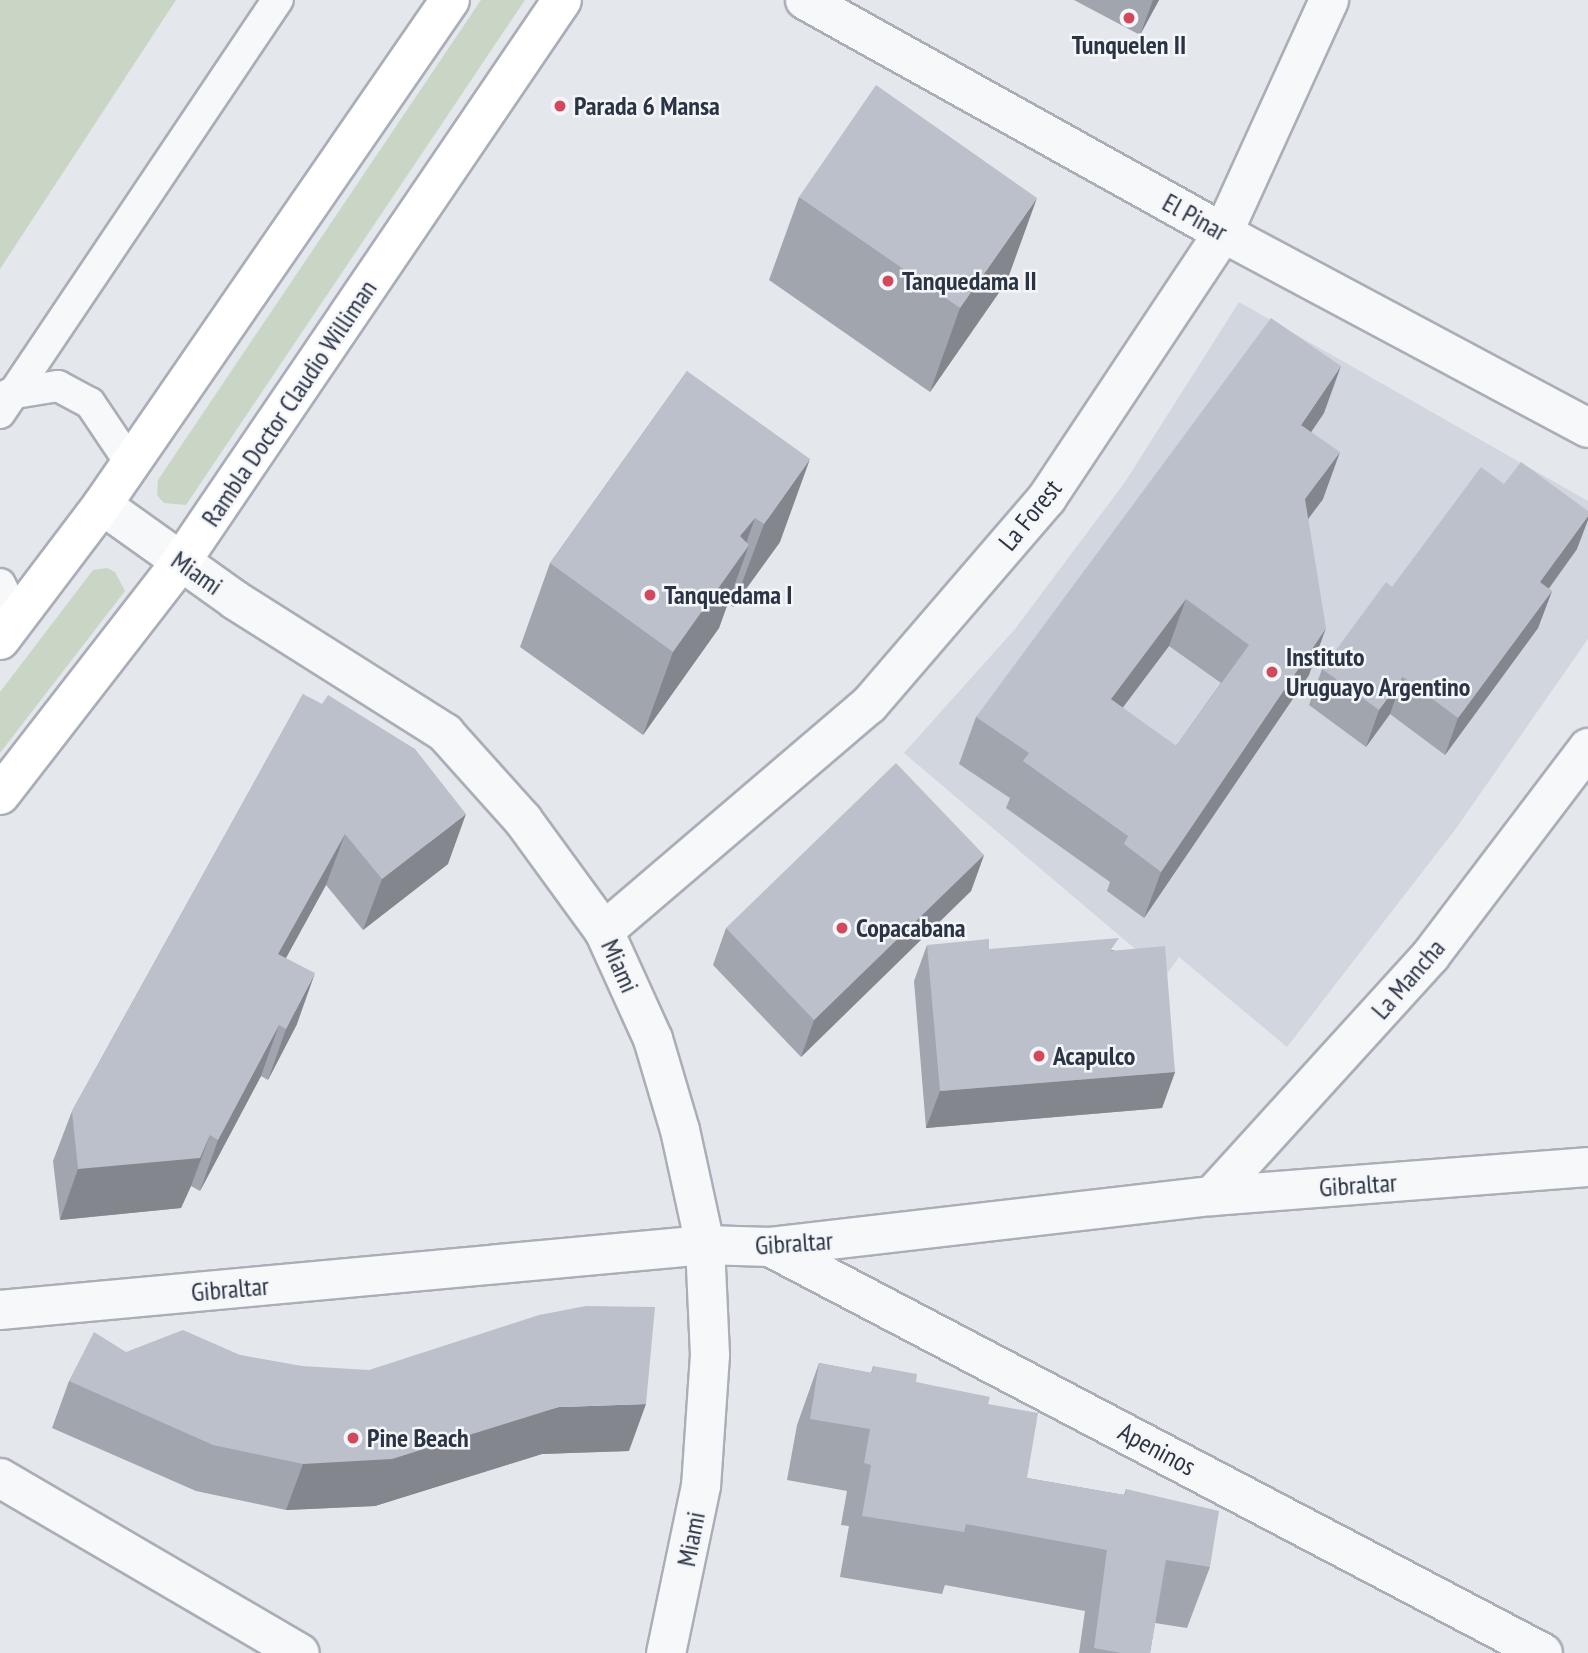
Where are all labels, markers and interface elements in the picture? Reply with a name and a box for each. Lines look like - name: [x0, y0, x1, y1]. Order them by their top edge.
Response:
- marker: Tunquelen II: [1121, 10, 1137, 26]
- place label: Tunquelen II: [1072, 29, 1186, 61]
- place label: Parada 6 Mansa: [574, 90, 720, 122]
- marker: Parada 6 Mansa: [552, 98, 568, 114]
- street label: El Pinar: [1157, 187, 1233, 247]
- place label: Tanquedama II: [902, 265, 1037, 297]
- marker: Tanquedama II: [880, 273, 896, 289]
- street label: Rambla Doctor Claudio Williman: [195, 274, 383, 532]
- street label: La Forest: [992, 473, 1068, 557]
- street label: Miami: [165, 544, 229, 602]
- place label: Tanquedama I: [664, 579, 793, 611]
- marker: Tanquedama I: [642, 587, 658, 603]
- place label: Instituto Uruguayo Argentino: [1286, 641, 1471, 702]
- marker: Instituto Uruguayo Argentino: [1264, 664, 1280, 680]
- place label: Copacabana: [856, 912, 966, 944]
- marker: Copacabana: [834, 920, 850, 936]
- street label: La Mancha: [1365, 933, 1451, 1025]
- street label: Miami: [595, 934, 645, 998]
- place label: Acapulco: [1053, 1040, 1135, 1072]
- marker: Acapulco: [1031, 1048, 1047, 1064]
- street label: Gibraltar: [1318, 1167, 1398, 1203]
- street label: Gibraltar: [754, 1225, 834, 1261]
- street label: Gibraltar: [190, 1270, 270, 1308]
- street label: Apeninos: [1113, 1416, 1201, 1482]
- place label: Pine Beach: [367, 1422, 469, 1454]
- marker: Pine Beach: [345, 1430, 361, 1446]
- street label: Miami: [670, 1509, 712, 1569]

